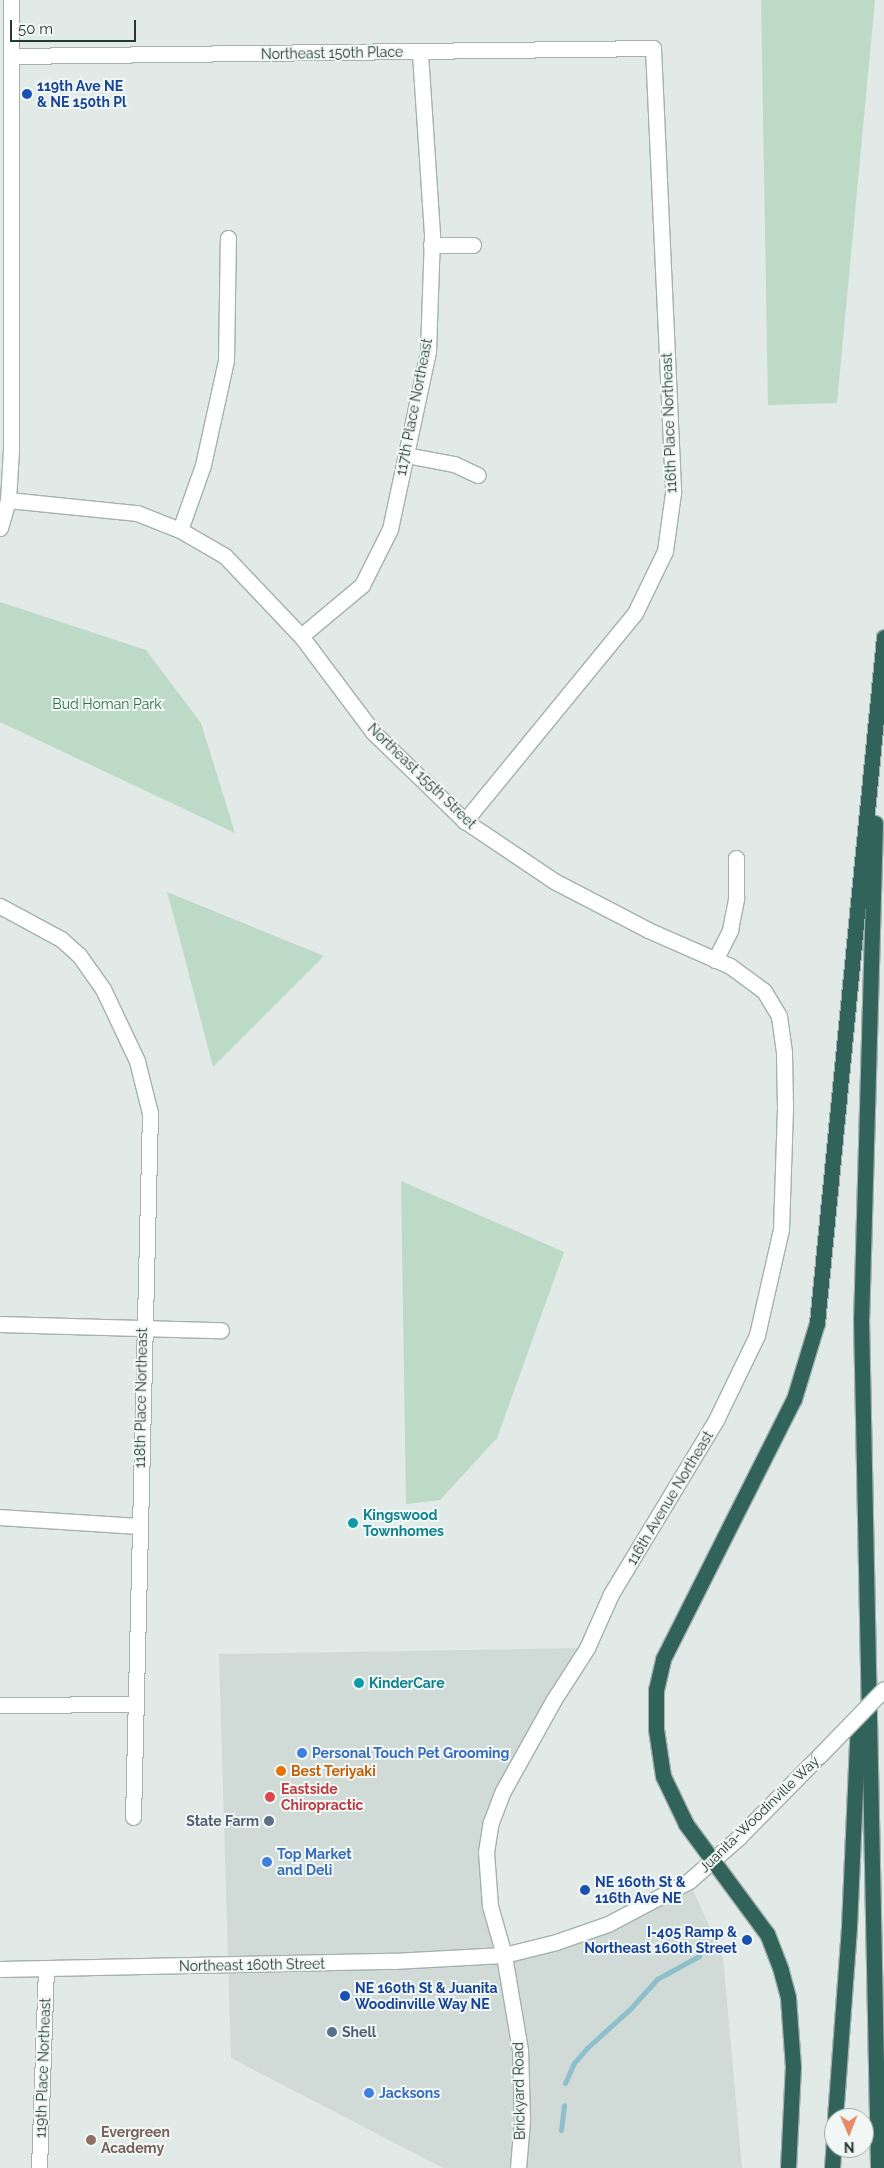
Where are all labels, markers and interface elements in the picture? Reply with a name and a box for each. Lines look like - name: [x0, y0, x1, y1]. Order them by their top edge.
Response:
- scale bar: [12, 10, 139, 42]
- text: 50 m: [18, 20, 53, 38]
- street label: Northeast 150th Place: [261, 43, 403, 63]
- place label: 119th Ave NE & NE 150th Pl: [37, 78, 126, 110]
- marker: 119th Ave NE & NE 150th Pl: [21, 88, 33, 100]
- street label: 117th Place Northeast: [392, 337, 436, 477]
- street label: 116th Place Northeast: [658, 353, 680, 493]
- park label: Bud Homan Park: [52, 696, 162, 712]
- street label: Northeast 155th Street: [364, 720, 480, 832]
- street label: 118th Place Northeast: [131, 1328, 151, 1468]
- street label: 116th Avenue Northeast: [623, 1428, 717, 1568]
- place label: Kingswood Townhomes: [363, 1507, 444, 1540]
- marker: Kingswood Townhomes: [347, 1517, 359, 1529]
- place label: KinderCare: [369, 1675, 445, 1691]
- marker: KinderCare: [353, 1677, 365, 1689]
- place label: Personal Touch Pet Grooming: [312, 1745, 510, 1761]
- marker: Personal Touch Pet Grooming: [296, 1747, 308, 1759]
- street label: Juanita-Woodinville Way: [695, 1752, 823, 1876]
- place label: Best Teriyaki: [291, 1763, 376, 1779]
- marker: Best Teriyaki: [275, 1765, 287, 1777]
- place label: Eastside Chiropractic: [281, 1781, 363, 1814]
- marker: Eastside Chiropractic: [263, 1790, 277, 1804]
- place label: State Farm: [186, 1813, 259, 1829]
- marker: State Farm: [263, 1815, 275, 1827]
- place label: Top Market and Deli: [277, 1846, 352, 1878]
- marker: Top Market and Deli: [261, 1856, 273, 1868]
- place label: NE 160th St & 116th Ave NE: [595, 1874, 686, 1906]
- marker: NE 160th St & 116th Ave NE: [579, 1884, 591, 1896]
- place label: I-405 Ramp & Northeast 160th Street: [584, 1924, 737, 1956]
- marker: I-405 Ramp & Northeast 160th Street: [741, 1934, 753, 1946]
- street label: Northeast 160th Street: [179, 1955, 325, 1975]
- place label: NE 160th St & Juanita Woodinville Way NE: [355, 1980, 498, 2012]
- marker: NE 160th St & Juanita Woodinville Way NE: [339, 1990, 351, 2002]
- street label: 119th Place Northeast: [32, 1998, 54, 2138]
- place label: Shell: [342, 2024, 376, 2040]
- marker: Shell: [326, 2026, 338, 2038]
- street label: Brickyard Road: [510, 2042, 528, 2140]
- place label: Jacksons: [379, 2085, 440, 2101]
- marker: Jacksons: [363, 2087, 375, 2099]
- north arrow: [824, 2108, 874, 2158]
- place label: Evergreen Academy: [101, 2124, 170, 2156]
- marker: Evergreen Academy: [85, 2134, 97, 2146]
- text: N: [844, 2139, 855, 2155]

